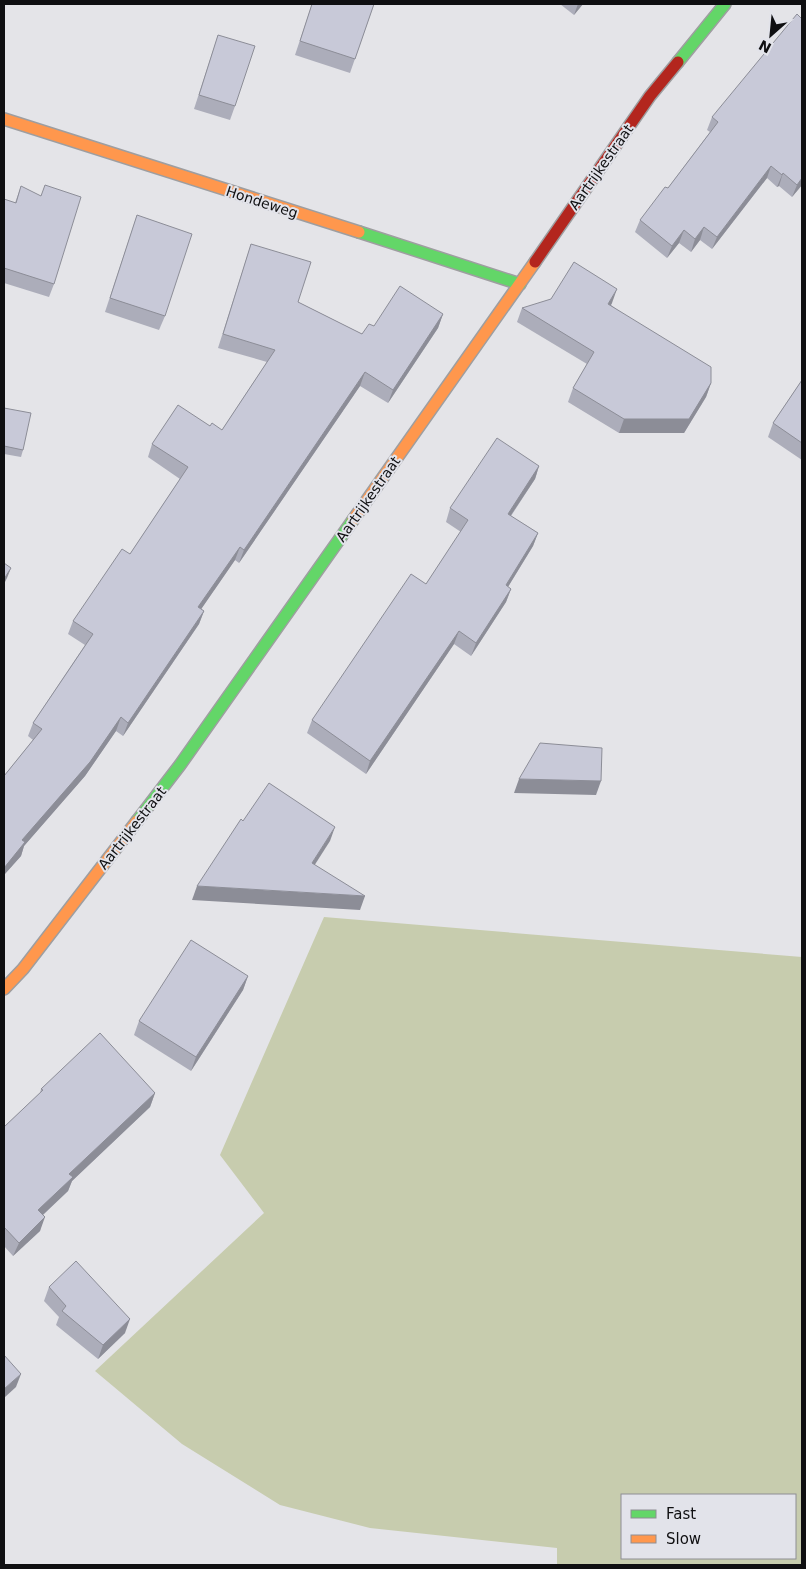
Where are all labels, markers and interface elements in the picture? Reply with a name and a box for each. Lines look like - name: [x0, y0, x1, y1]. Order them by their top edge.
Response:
- north arrow: [746, 10, 796, 60]
- text: N: [756, 37, 774, 56]
- street label: Aartrijkestraat: [566, 121, 637, 213]
- street label: Hondeweg: [224, 183, 300, 221]
- street label: Aartrijkestraat: [333, 453, 404, 545]
- street label: Aartrijkestraat: [95, 783, 170, 872]
- legend: [621, 1494, 796, 1559]
- text: Fast: [666, 1505, 696, 1523]
- text: Slow: [666, 1530, 701, 1548]

